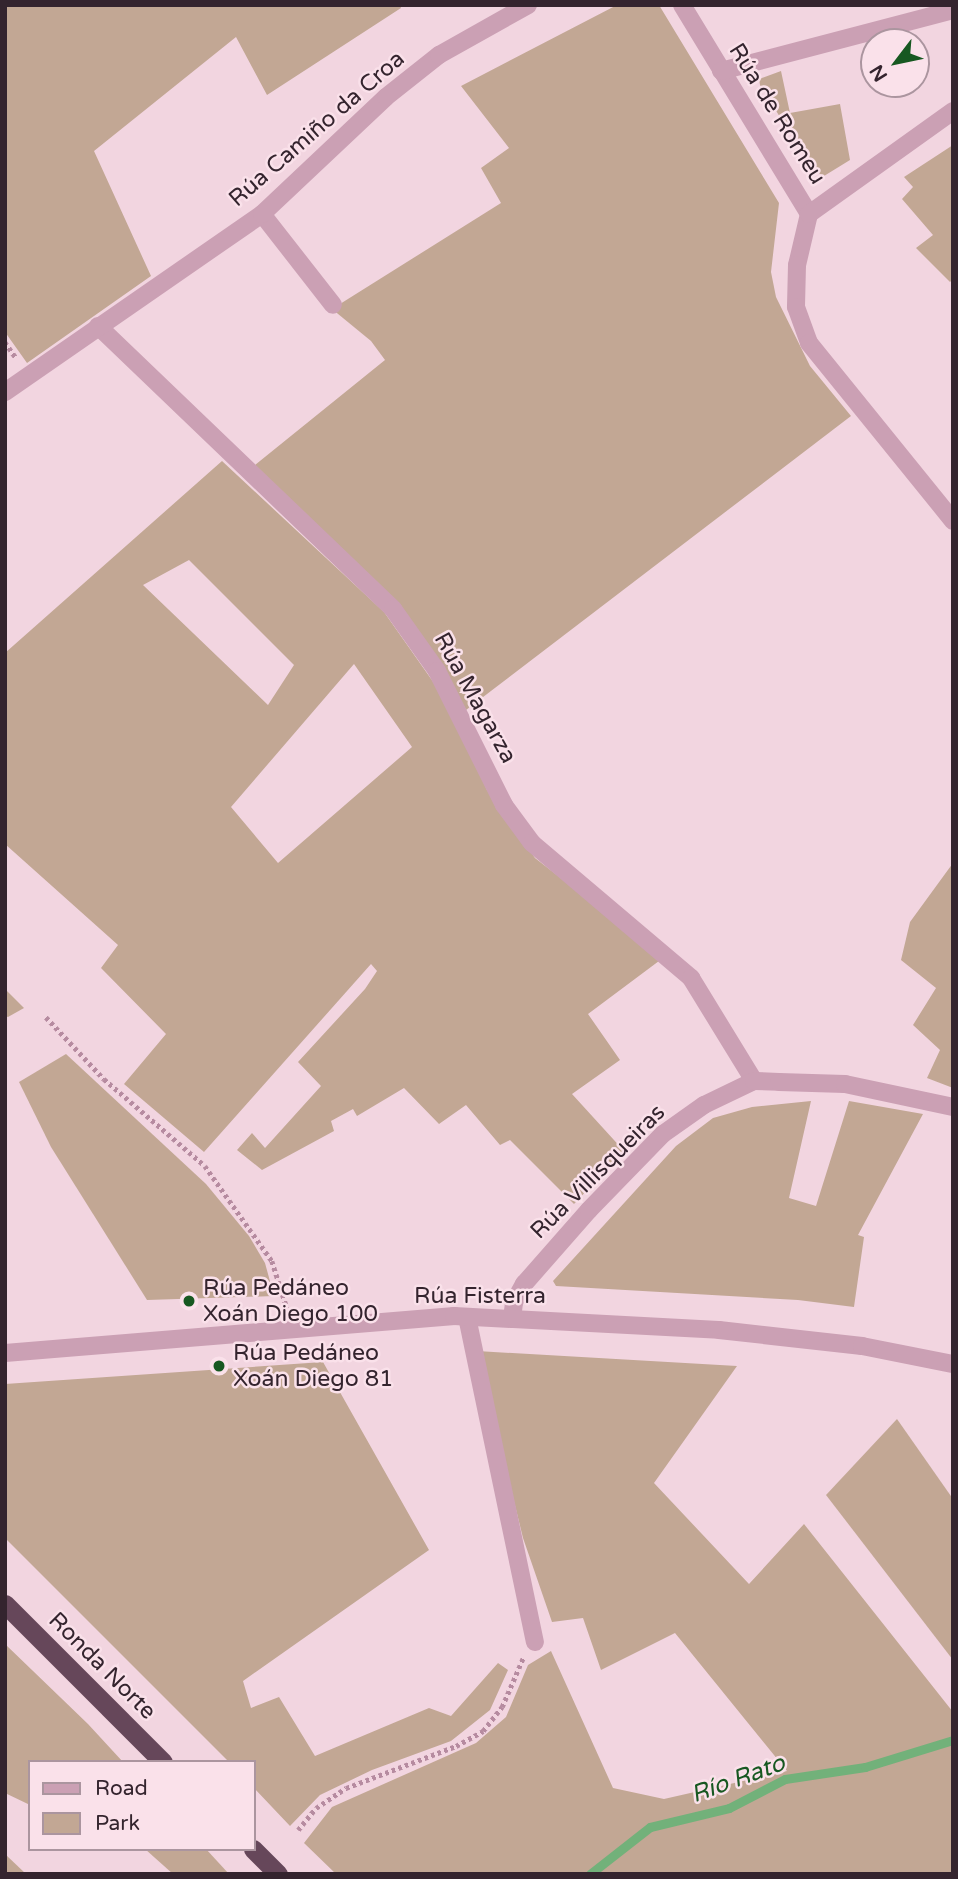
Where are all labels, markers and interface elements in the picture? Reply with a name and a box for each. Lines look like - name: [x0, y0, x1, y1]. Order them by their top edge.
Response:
- north arrow: [860, 28, 930, 98]
- street label: Rúa de Romeu: [723, 38, 831, 190]
- street label: Rúa Camiño da Croa: [224, 45, 410, 213]
- text: N: [866, 61, 892, 85]
- street label: Rúa Magarza: [428, 628, 522, 768]
- street label: Rúa Villisqueiras: [525, 1099, 671, 1245]
- place label: Rúa Pedáneo Xoán Diego 100: [203, 1274, 378, 1328]
- street label: Rúa Fisterra: [414, 1282, 546, 1310]
- marker: Rúa Pedáneo Xoán Diego 100: [181, 1293, 197, 1309]
- place label: Rúa Pedáneo Xoán Diego 81: [233, 1339, 394, 1393]
- marker: Rúa Pedáneo Xoán Diego 81: [211, 1358, 227, 1374]
- street label: Ronda Norte: [43, 1607, 161, 1725]
- water label: Río Rato: [687, 1749, 789, 1809]
- legend: [28, 1760, 256, 1851]
- text: Road: [95, 1776, 148, 1801]
- text: Park: [95, 1811, 140, 1836]

